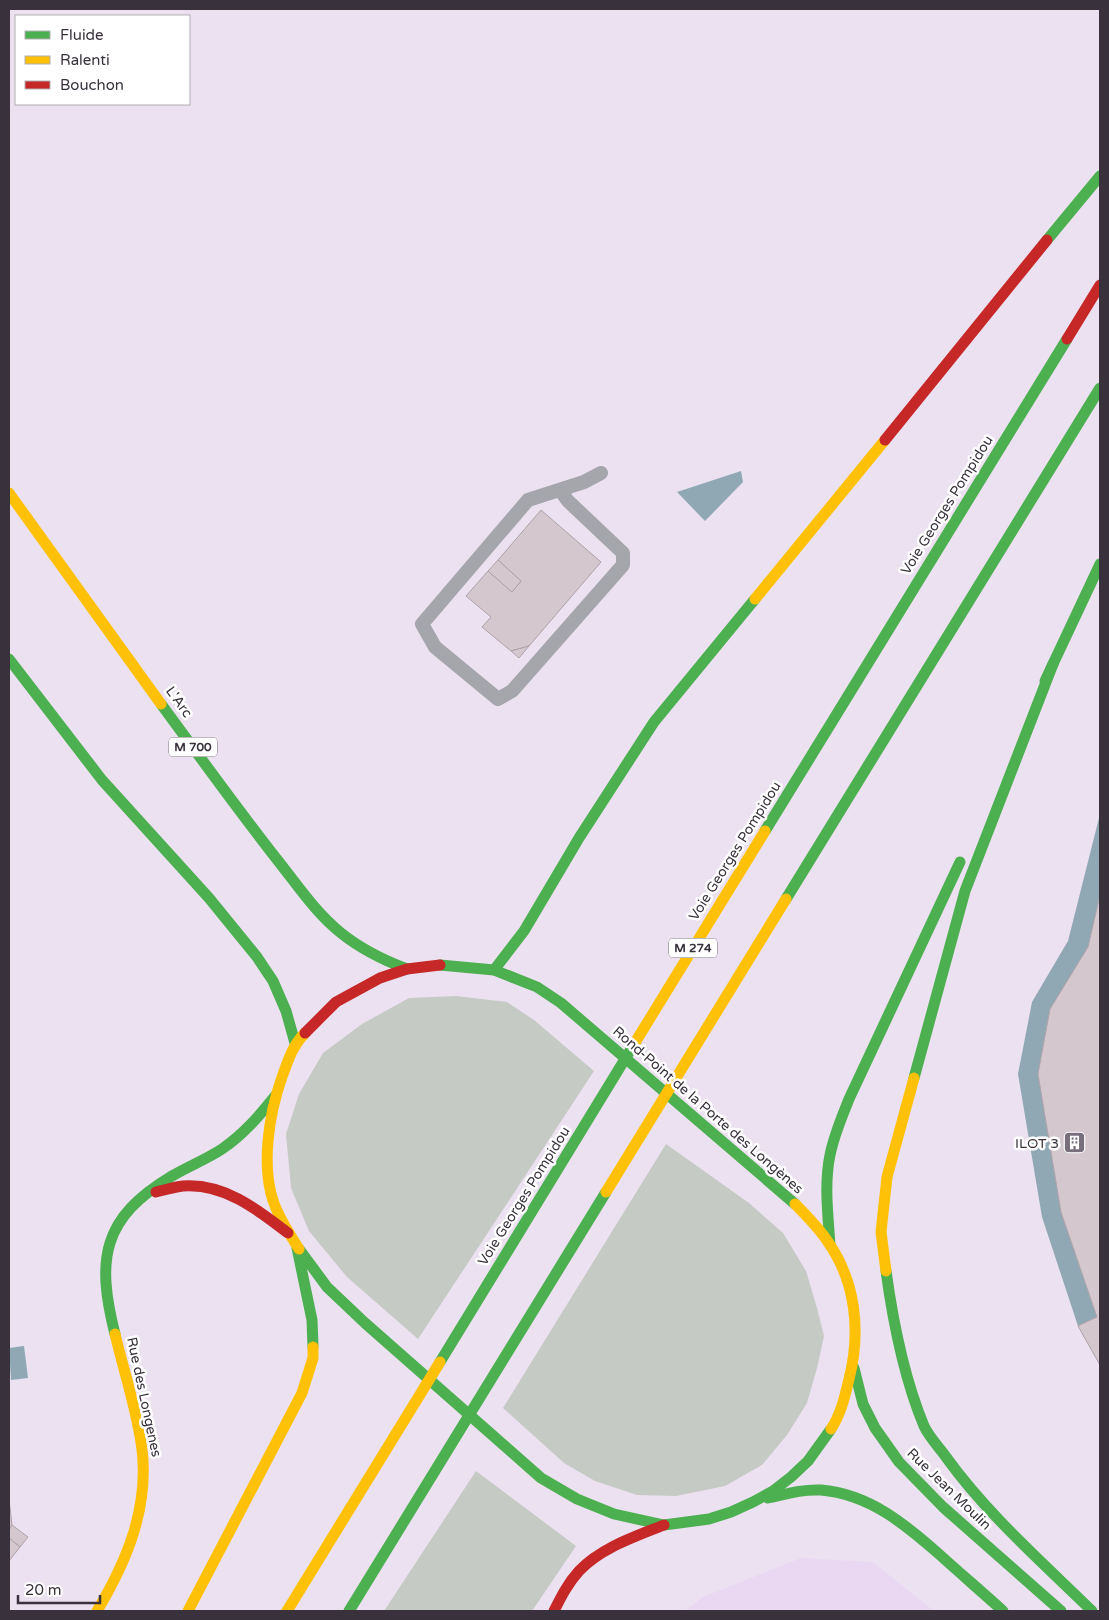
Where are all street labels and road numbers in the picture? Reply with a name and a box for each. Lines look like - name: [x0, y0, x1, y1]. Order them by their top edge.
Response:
- street label: Voie Georges Pompidou: [897, 432, 997, 578]
- street label: L'Arc: [162, 683, 196, 721]
- road number: M 700: [169, 738, 217, 756]
- street label: Voie Georges Pompidou: [685, 778, 785, 924]
- road number: M 274: [669, 938, 717, 958]
- street label: Rond-Point de la Porte des Longènes: [609, 1023, 807, 1198]
- street label: Voie Georges Pompidou: [474, 1123, 574, 1269]
- street label: Rue des Longenes: [123, 1335, 165, 1459]
- street label: Rue Jean Moulin: [903, 1445, 995, 1533]

